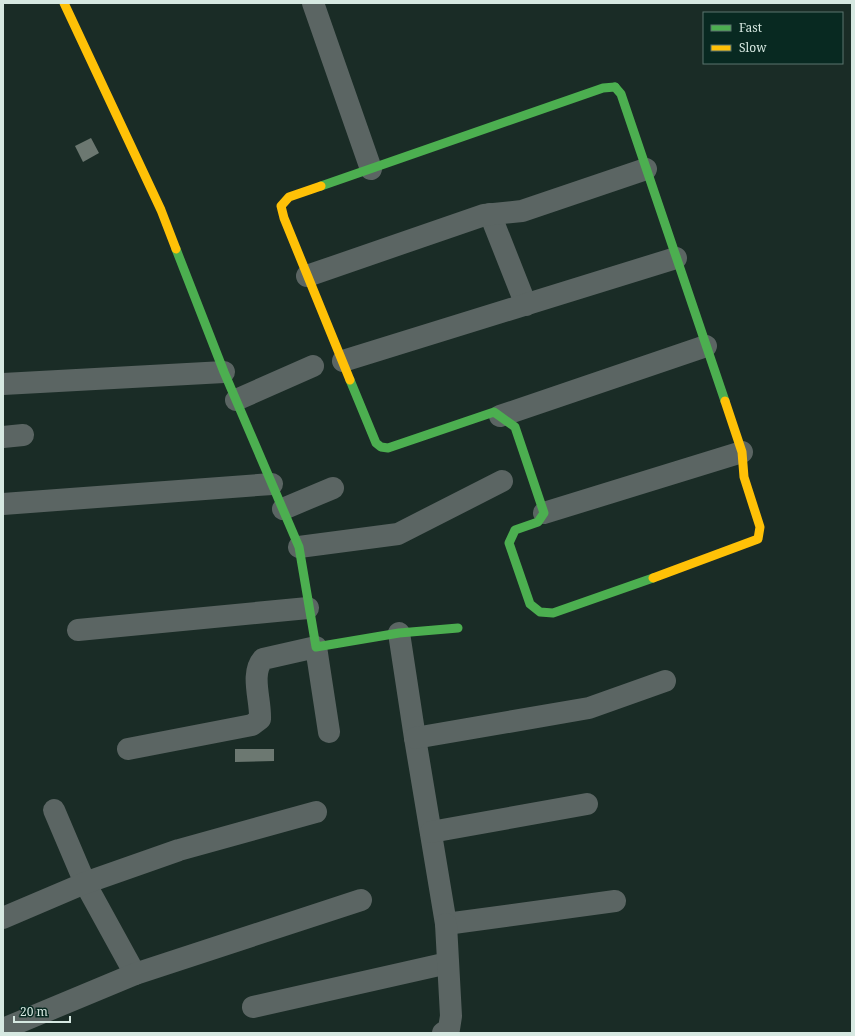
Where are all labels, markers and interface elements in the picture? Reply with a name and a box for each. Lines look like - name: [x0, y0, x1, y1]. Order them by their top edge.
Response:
- legend: [703, 12, 843, 64]
- text: Fast: [739, 19, 762, 36]
- text: Slow: [739, 39, 767, 56]
- scale bar: [14, 998, 70, 1024]
- text: 20 m: [20, 1003, 48, 1020]

